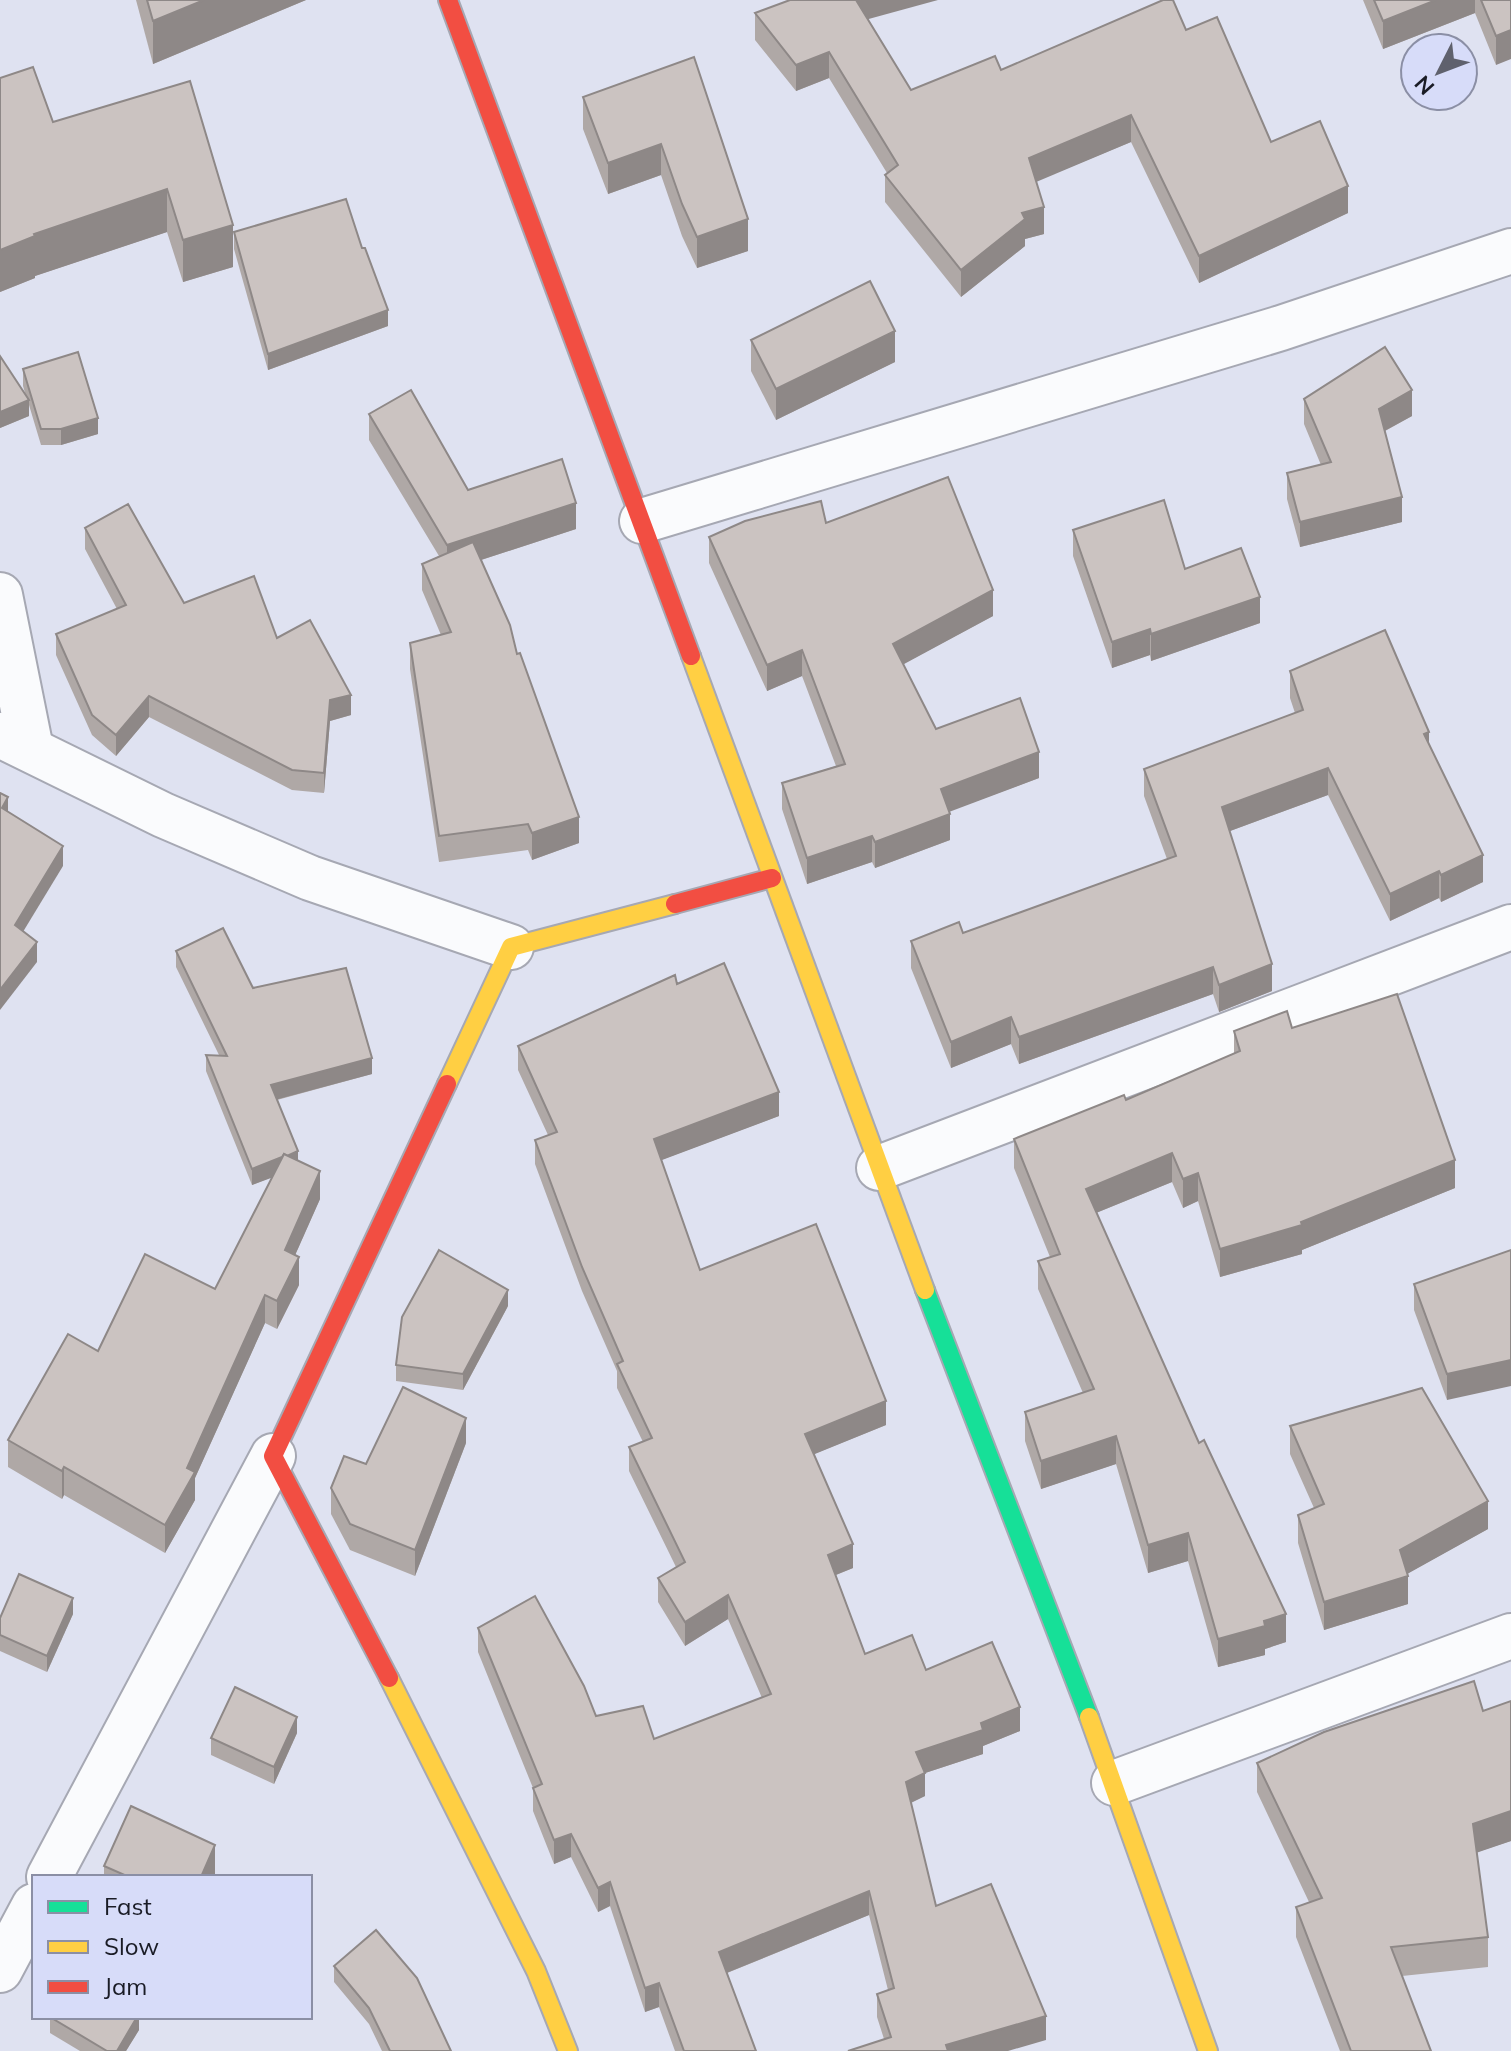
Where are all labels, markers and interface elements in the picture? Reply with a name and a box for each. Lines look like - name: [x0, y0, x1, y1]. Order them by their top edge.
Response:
- north arrow: [1399, 32, 1479, 112]
- text: N: [1408, 70, 1440, 101]
- legend: [32, 1875, 312, 2019]
- text: Fast: [104, 1891, 152, 1921]
- text: Slow: [104, 1931, 159, 1961]
- text: Jam: [104, 1971, 147, 2001]

